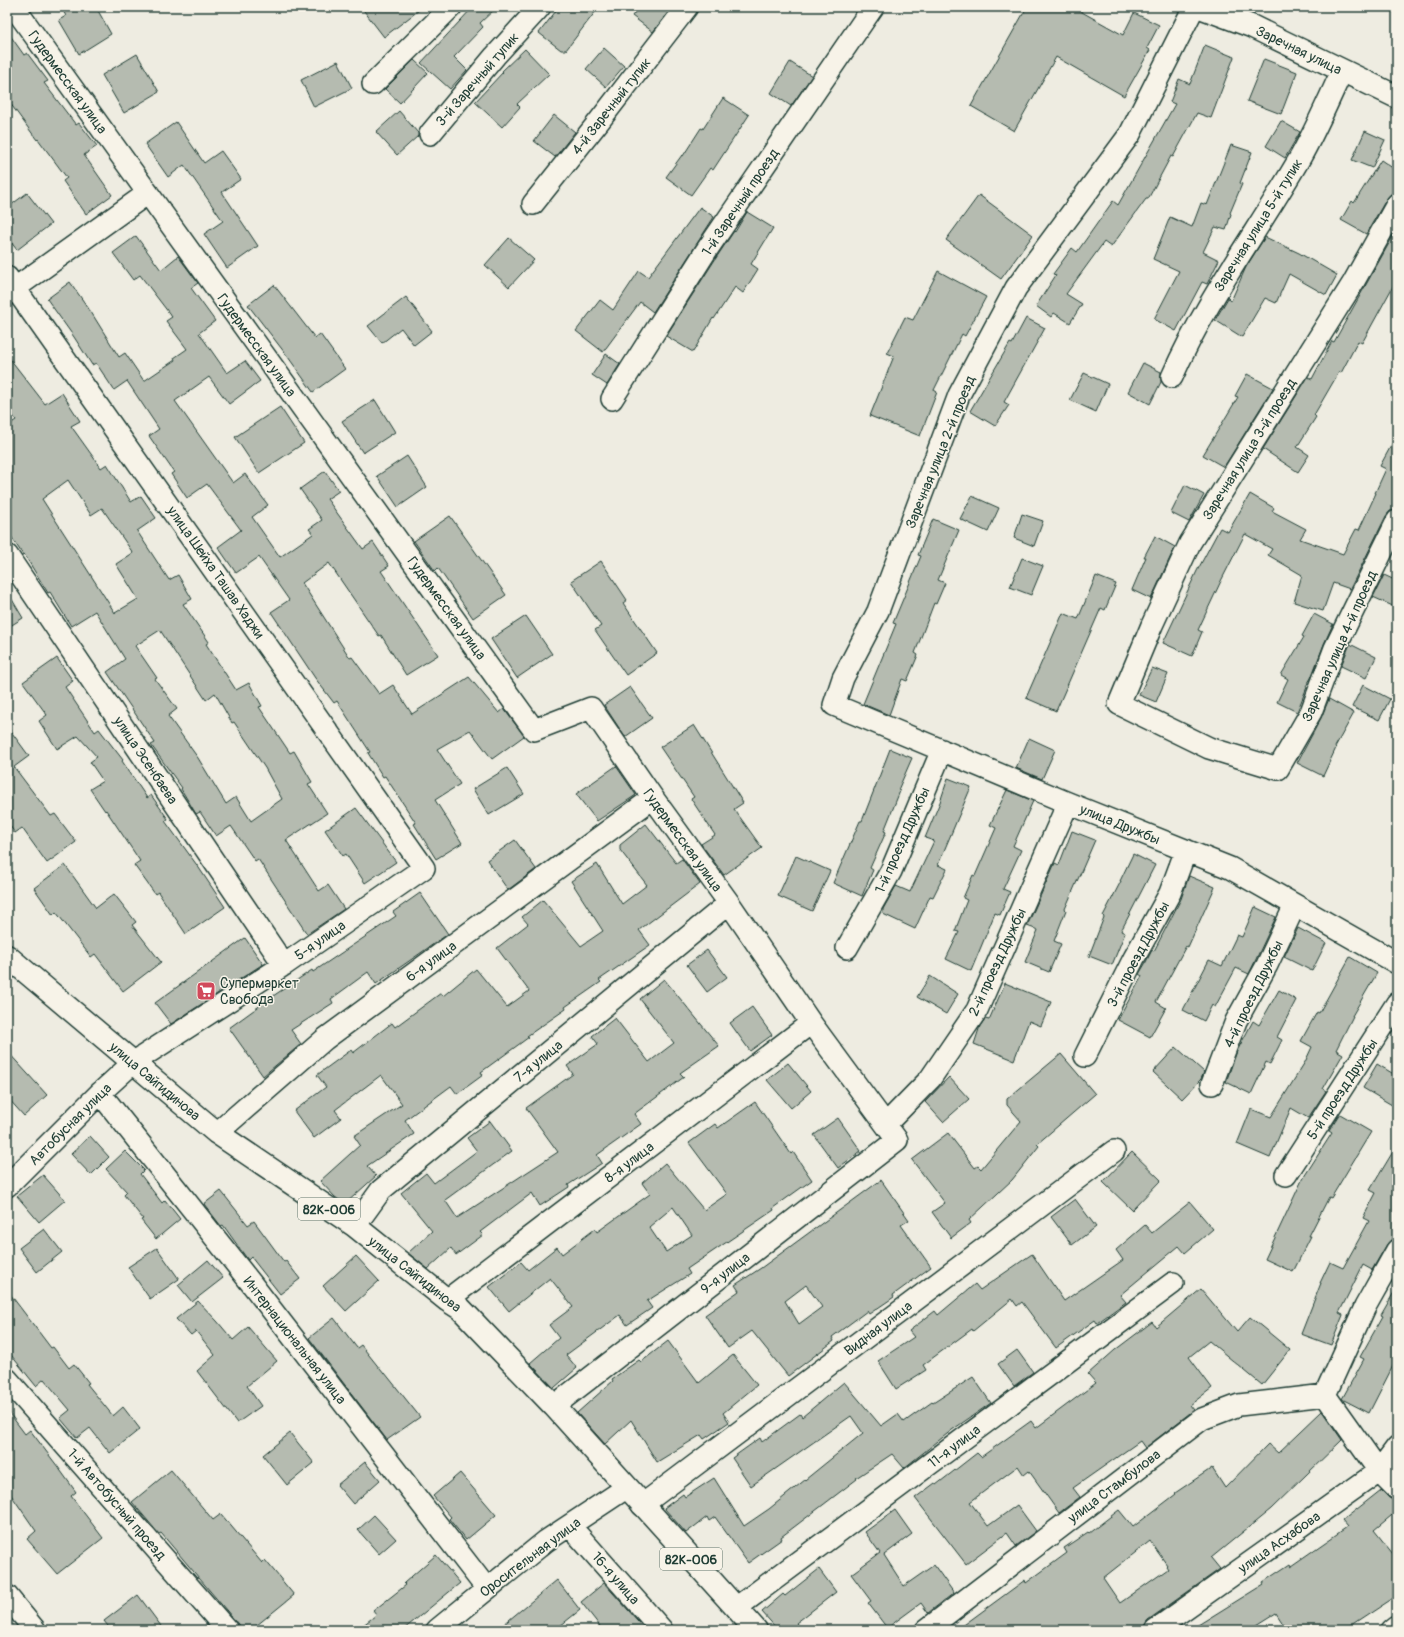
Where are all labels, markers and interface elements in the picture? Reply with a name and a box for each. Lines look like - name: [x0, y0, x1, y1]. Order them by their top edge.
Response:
- street label: Заречная улица: [1253, 22, 1345, 79]
- street label: Гудермесская улица: [25, 27, 111, 137]
- street label: 3-й Заречный тупик: [432, 29, 523, 130]
- street label: 4-й Заречный тупик: [568, 54, 655, 158]
- street label: 1-й Заречный проезд: [698, 145, 783, 259]
- street label: Заречная улица 5-й тупик: [1211, 156, 1306, 295]
- street label: Гудермесская улица: [214, 290, 300, 400]
- street label: Заречная улица 2-й проезд: [902, 373, 979, 531]
- street label: Заречная улица 3-й проезд: [1199, 375, 1300, 523]
- street label: улица Шейха Ташав Хаджи: [163, 502, 268, 642]
- street label: Гудермесская улица: [404, 553, 490, 663]
- street label: Заречная улица 4-й проезд: [1298, 567, 1381, 724]
- street label: улица Эсенбаева: [109, 712, 181, 807]
- street label: 1-й проезд Дружбы: [871, 784, 934, 896]
- street label: Гудермесская улица: [640, 785, 726, 895]
- street label: улица Дружбы: [1076, 800, 1162, 848]
- street label: 3-й проезд Дружбы: [1104, 899, 1173, 1010]
- street label: 2-й проезд Дружбы: [965, 906, 1030, 1019]
- street label: 5-я улица: [292, 917, 349, 964]
- street label: 6-я улица: [403, 937, 460, 986]
- street label: 4-й проезд Дружбы: [1220, 938, 1287, 1051]
- place label: Супермаркет Свобода: [220, 975, 299, 1008]
- supermarket icon: Супермаркет Свобода: [195, 980, 217, 1002]
- street label: 5-й проезд Дружбы: [1304, 1036, 1381, 1143]
- street label: 7-я улица: [510, 1037, 566, 1086]
- street label: улица Сайгидинова: [105, 1038, 204, 1124]
- street label: Автобусная улица: [26, 1080, 115, 1169]
- street label: 8-я улица: [601, 1138, 657, 1186]
- road number: 82К-006: [298, 1198, 360, 1220]
- street label: улица Сайгидинова: [364, 1232, 465, 1316]
- street label: 9-я улица: [697, 1249, 753, 1298]
- street label: Интернациональная улица: [240, 1273, 350, 1407]
- street label: Видная улица: [841, 1297, 916, 1359]
- street label: 11-я улица: [925, 1421, 984, 1472]
- street label: 1-й Автобусный проезд: [64, 1445, 170, 1564]
- street label: улица Стамбулова: [1064, 1446, 1164, 1527]
- street label: улица Асхабова: [1234, 1508, 1324, 1578]
- street label: Оросительная улица: [476, 1514, 584, 1601]
- road number: 82К-006: [660, 1548, 722, 1570]
- street label: 16-я улица: [588, 1549, 643, 1608]

